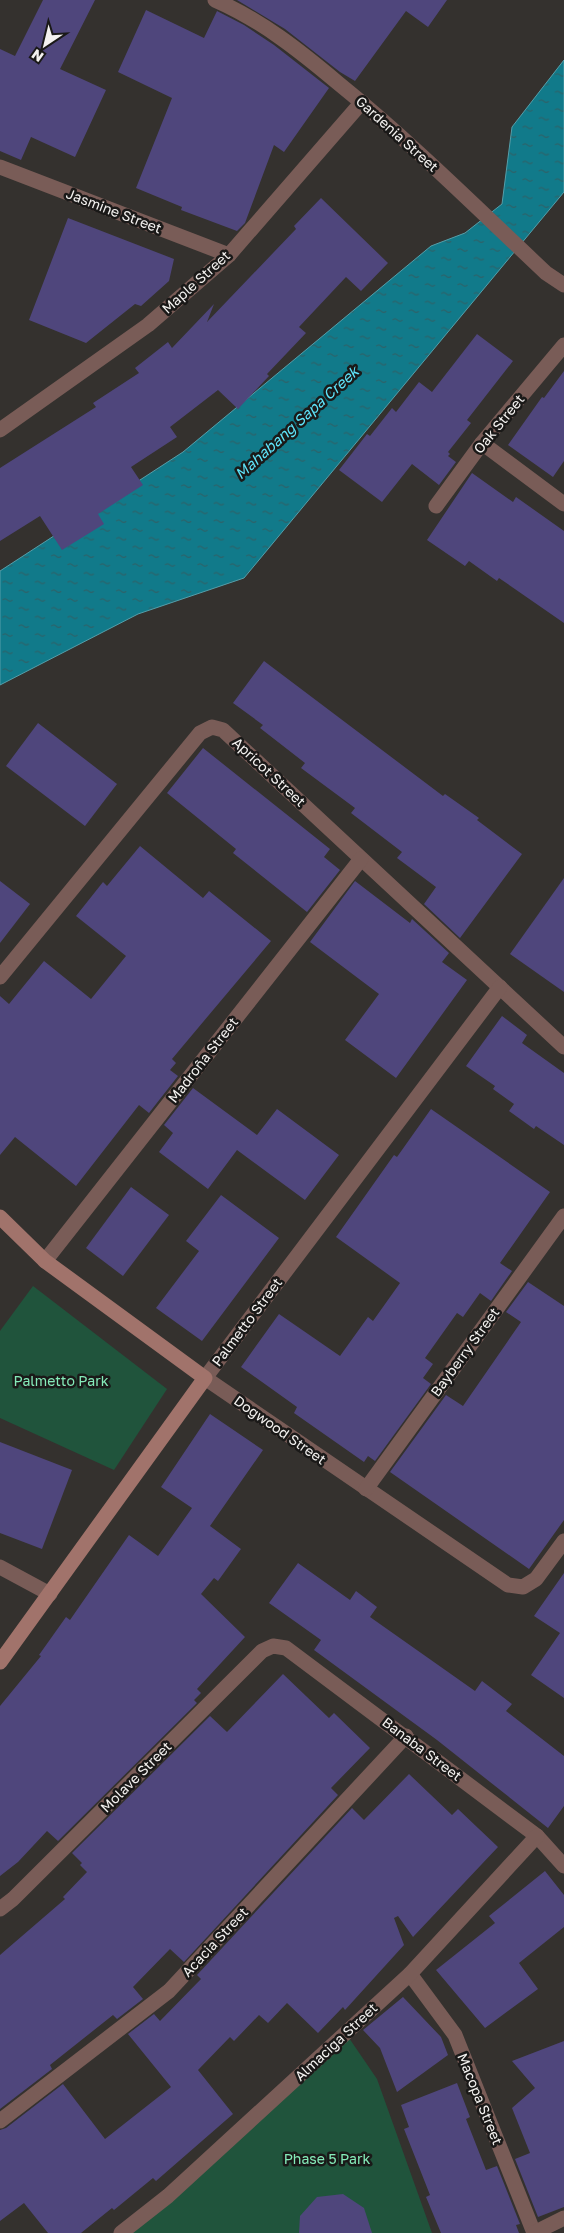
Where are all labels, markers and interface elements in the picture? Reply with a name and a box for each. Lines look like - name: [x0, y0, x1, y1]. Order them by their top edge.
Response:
- north arrow: [20, 20, 70, 70]
- text: N: [28, 46, 46, 66]
- street label: Gardenia Street: [353, 92, 442, 175]
- street label: Jasmine Street: [64, 185, 164, 237]
- street label: Maple Street: [158, 247, 233, 317]
- water label: Mahabang Sapa Creek: [231, 361, 364, 483]
- street label: Oak Street: [470, 391, 528, 457]
- street label: Apricot Street: [229, 733, 309, 810]
- street label: Madroña Street: [164, 1014, 241, 1106]
- street label: Palmetto Street: [208, 1274, 285, 1369]
- street label: Bayberry Street: [427, 1304, 503, 1399]
- park label: Palmetto Park: [13, 1372, 109, 1389]
- street label: Dogwood Street: [231, 1392, 330, 1468]
- street label: Banaba Street: [379, 1713, 465, 1784]
- street label: Molave Street: [97, 1738, 175, 1816]
- street label: Acacia Street: [178, 1903, 251, 1980]
- street label: Almaciga Street: [291, 1999, 380, 2084]
- street label: Macopa Street: [454, 2050, 507, 2147]
- park label: Phase 5 Park: [284, 2150, 370, 2167]

